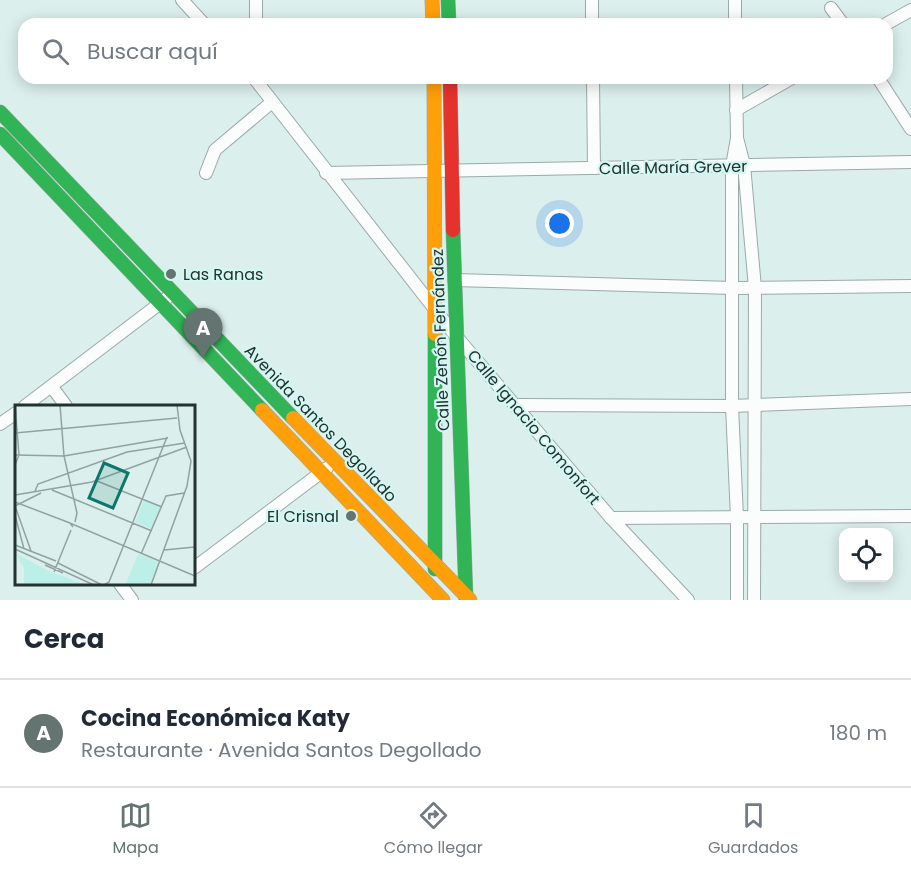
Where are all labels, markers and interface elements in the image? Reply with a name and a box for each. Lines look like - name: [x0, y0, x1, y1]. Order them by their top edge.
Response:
- search box: [18, 18, 893, 84]
- icon: search: [39, 35, 72, 68]
- text: Buscar aquí: [87, 36, 218, 67]
- street label: Calle María Grever: [599, 155, 747, 180]
- your location: [545, 209, 574, 238]
- street label: Calle Zenón Fernández: [426, 249, 455, 431]
- place label: Las Ranas: [183, 263, 263, 286]
- marker: Las Ranas: [164, 267, 178, 281]
- pin: A: [184, 308, 222, 358]
- street label: Avenida Santos Degollado: [239, 339, 402, 507]
- street label: Calle Ignacio Comonfort: [462, 345, 606, 510]
- inset map: [15, 405, 195, 585]
- place label: El Crisnal: [267, 505, 339, 528]
- marker: El Crisnal: [344, 509, 358, 523]
- map controls: [839, 528, 893, 582]
- button: locate: [839, 528, 893, 582]
- text: Cerca: [24, 621, 104, 657]
- text: Cocina Económica Katy: [81, 703, 350, 734]
- text: A: [36, 719, 51, 747]
- text: 180 m: [829, 719, 887, 747]
- text: Restaurante · Avenida Santos Degollado: [81, 736, 482, 764]
- tab: Mapa: [113, 799, 159, 860]
- tab: Cómo llegar: [384, 799, 483, 860]
- tab: Guardados: [708, 799, 798, 860]

